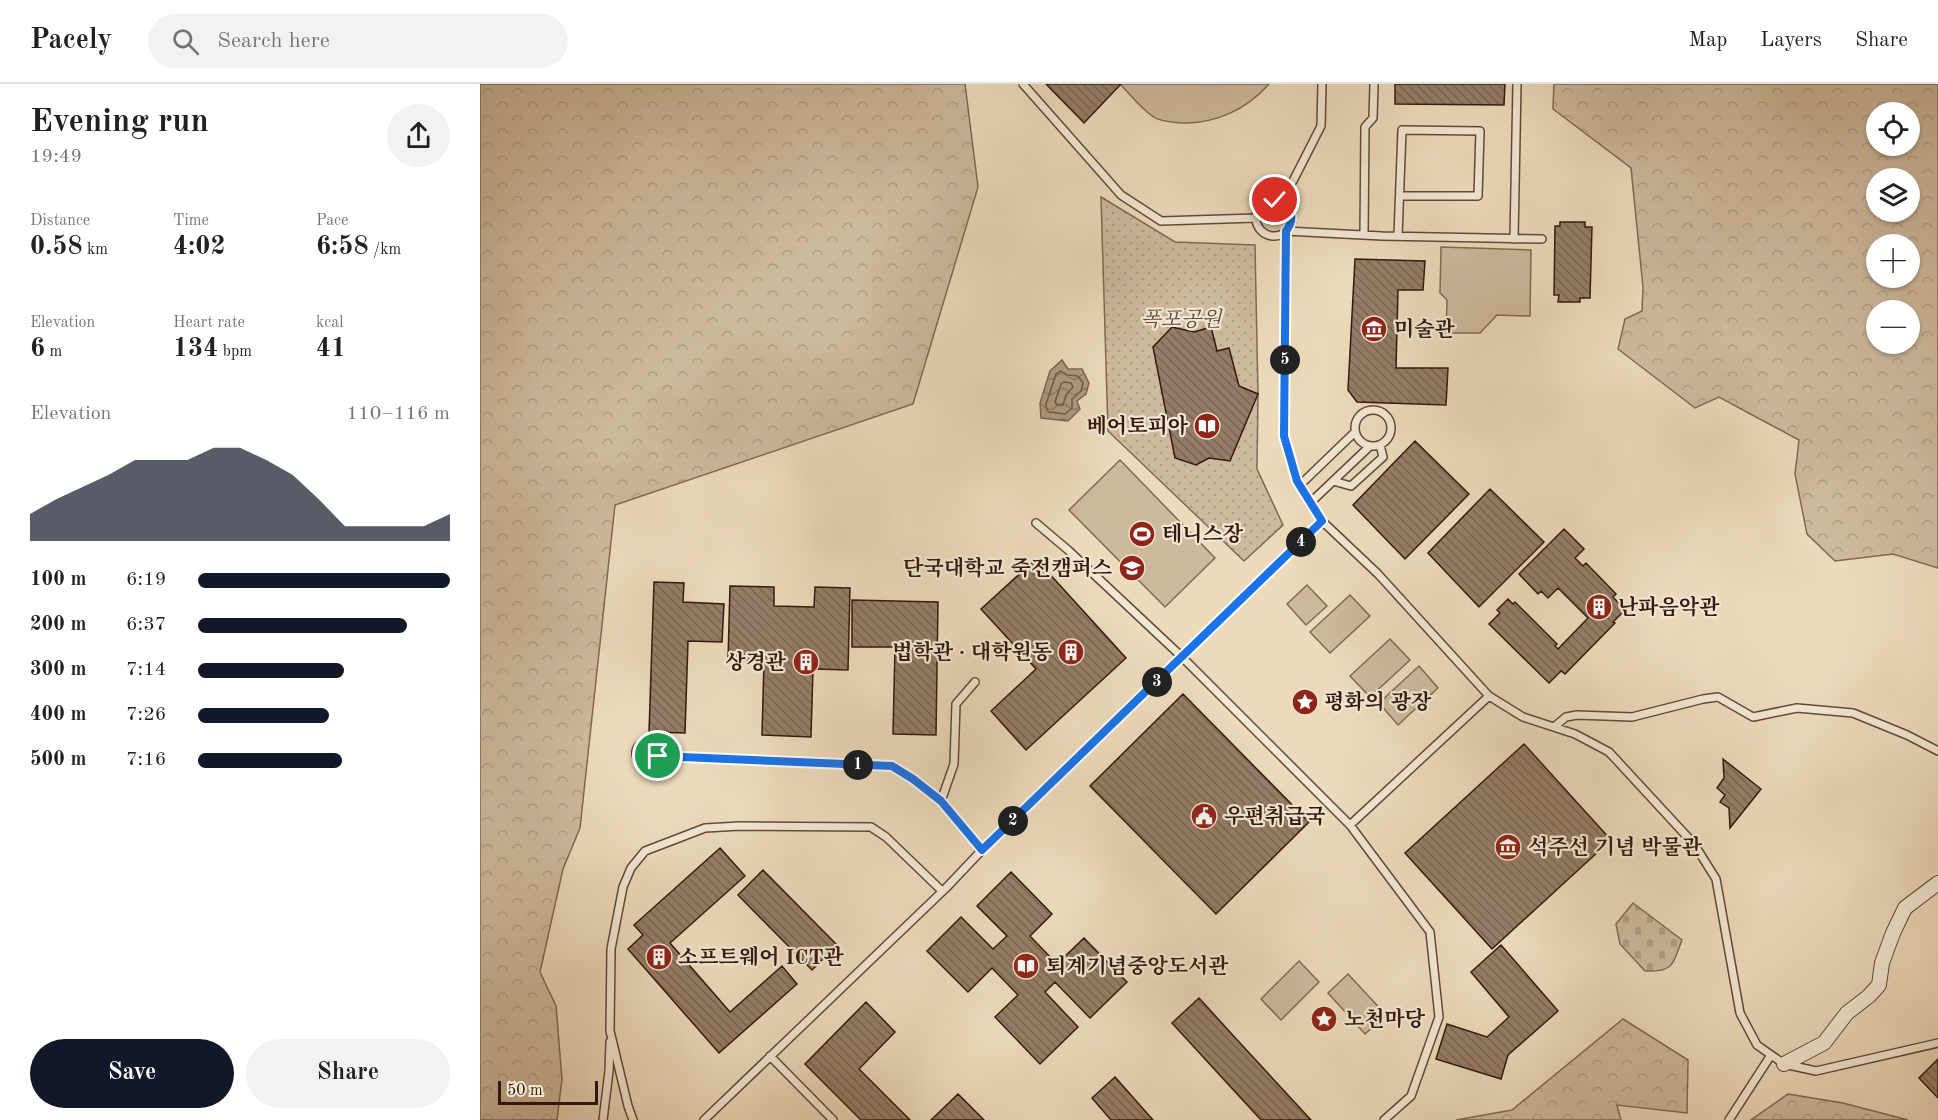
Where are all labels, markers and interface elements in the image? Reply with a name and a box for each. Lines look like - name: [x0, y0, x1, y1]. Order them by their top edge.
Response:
- search box: [148, 14, 568, 68]
- icon: search: [169, 25, 202, 58]
- text: Pacely: [30, 27, 112, 55]
- text: Search here: [217, 30, 330, 52]
- text: Map: [1688, 30, 1727, 51]
- text: Layers: [1760, 30, 1822, 51]
- text: Share: [1855, 30, 1908, 51]
- map controls: [1866, 102, 1920, 354]
- button: locate: [1866, 102, 1920, 156]
- button: share: [387, 104, 450, 167]
- text: Evening run: [30, 106, 209, 139]
- text: 19:49: [30, 147, 82, 167]
- button: layers: [1866, 168, 1920, 222]
- pin: [1249, 174, 1300, 225]
- icon: check: [1258, 183, 1291, 216]
- text: Distance: [30, 213, 90, 229]
- text: Time: [173, 213, 209, 229]
- text: Pace: [316, 213, 348, 229]
- text: 0.58: [30, 234, 83, 260]
- text: 4:02: [173, 234, 226, 260]
- text: 6:58: [316, 234, 369, 260]
- button: +: [1866, 234, 1920, 288]
- text: km: [83, 242, 108, 258]
- text: /km: [369, 242, 401, 258]
- button: −: [1866, 300, 1920, 354]
- park label: 폭포공원: [1140, 308, 1223, 331]
- museum icon: 미술관: [1359, 314, 1389, 344]
- text: Elevation: [30, 315, 95, 331]
- text: Heart rate: [173, 315, 245, 331]
- text: kcal: [316, 315, 344, 331]
- place label: 미술관: [1394, 317, 1456, 341]
- text: 6: [30, 336, 45, 362]
- text: 134: [173, 336, 218, 362]
- text: 41: [316, 336, 346, 362]
- text: m: [45, 344, 62, 360]
- text: bpm: [218, 344, 252, 360]
- pin: 5: [1270, 345, 1300, 375]
- text: 5: [1280, 352, 1290, 368]
- text: Elevation: [30, 404, 111, 424]
- text: 110–116 m: [347, 404, 450, 424]
- library icon: 베어토피아: [1192, 411, 1222, 441]
- place label: 베어토피아: [1087, 414, 1189, 438]
- sports icon: 테니스장: [1127, 519, 1157, 549]
- place label: 테니스장: [1162, 522, 1244, 546]
- pin: 4: [1286, 527, 1316, 557]
- text: 4: [1296, 534, 1306, 550]
- school or university icon: 단국대학교 죽전캠퍼스: [1117, 553, 1147, 583]
- place label: 단국대학교 죽전캠퍼스: [903, 556, 1112, 580]
- text: 100 m: [30, 570, 86, 590]
- text: 6:19: [126, 570, 166, 590]
- building icon: 난파음악관: [1584, 592, 1614, 622]
- place label: 난파음악관: [1618, 595, 1720, 619]
- text: 200 m: [30, 615, 86, 635]
- text: 6:37: [126, 615, 166, 635]
- building icon: 법학관 · 대학원동: [1056, 637, 1086, 667]
- place label: 법학관 · 대학원동: [892, 640, 1052, 664]
- building icon: 상경관: [791, 647, 821, 677]
- place label: 상경관: [725, 650, 787, 674]
- text: 300 m: [30, 660, 86, 680]
- text: 7:14: [126, 660, 166, 680]
- pin: 3: [1142, 667, 1172, 697]
- text: 3: [1152, 674, 1162, 690]
- place icon: 평화의 광장: [1290, 687, 1320, 717]
- place label: 평화의 광장: [1324, 690, 1432, 714]
- text: 400 m: [30, 705, 86, 725]
- text: 7:26: [126, 705, 166, 725]
- pin: [632, 730, 683, 781]
- icon: arrive: [641, 739, 674, 772]
- text: 500 m: [30, 750, 86, 770]
- text: 7:16: [126, 750, 166, 770]
- pin: 1: [843, 750, 873, 780]
- text: 1: [853, 757, 863, 773]
- public building icon: 우편취급국: [1189, 801, 1219, 831]
- place label: 우편취급국: [1224, 804, 1325, 828]
- pin: 2: [998, 806, 1028, 836]
- text: 2: [1008, 813, 1018, 829]
- museum icon: 석주선 기념 박물관: [1493, 832, 1523, 862]
- place label: 석주선 기념 박물관: [1528, 835, 1703, 859]
- building icon: 소프트웨어 ICT관: [644, 942, 674, 972]
- place label: 소프트웨어 ICT관: [678, 945, 844, 969]
- library icon: 퇴계기념중앙도서관: [1011, 951, 1041, 981]
- place label: 퇴계기념중앙도서관: [1046, 954, 1229, 978]
- place icon: 노천마당: [1309, 1004, 1339, 1034]
- place label: 노천마당: [1344, 1007, 1426, 1031]
- button: Save: [30, 1039, 234, 1108]
- button: Share: [246, 1039, 450, 1108]
- scale bar: [498, 1078, 598, 1106]
- text: 50 m: [507, 1083, 543, 1099]

